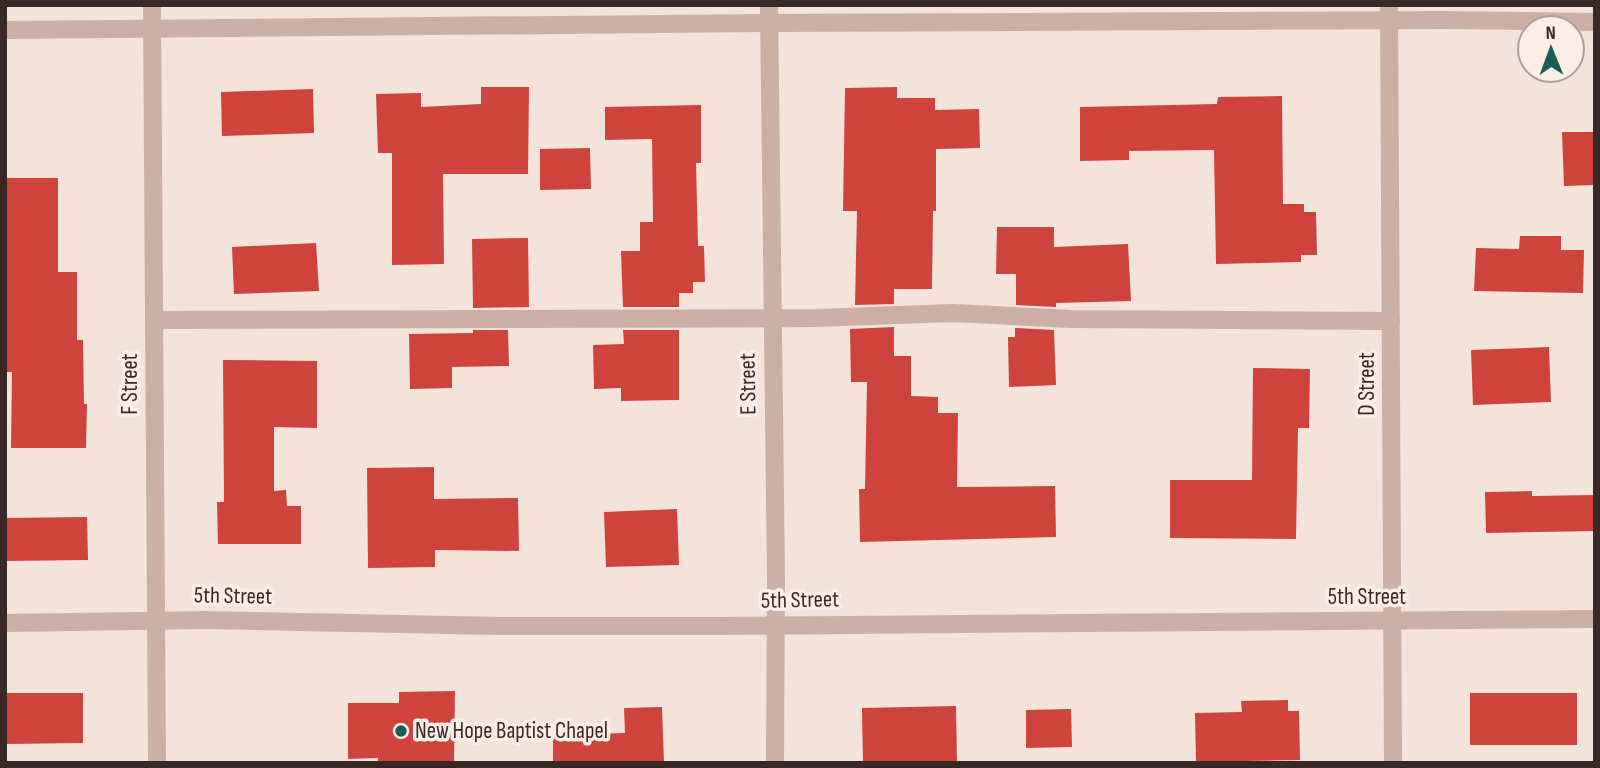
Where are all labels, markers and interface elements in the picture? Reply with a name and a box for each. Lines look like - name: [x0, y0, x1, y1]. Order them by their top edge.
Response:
- north arrow: [1516, 14, 1586, 84]
- text: N: [1545, 22, 1556, 45]
- street label: D Street: [1353, 352, 1381, 416]
- street label: F Street: [116, 353, 144, 415]
- street label: E Street: [733, 353, 763, 415]
- street label: 5th Street: [194, 581, 272, 611]
- street label: 5th Street: [1328, 583, 1406, 611]
- street label: 5th Street: [761, 585, 839, 615]
- place label: New Hope Baptist Chapel: [415, 717, 608, 745]
- marker: New Hope Baptist Chapel: [393, 723, 409, 739]

